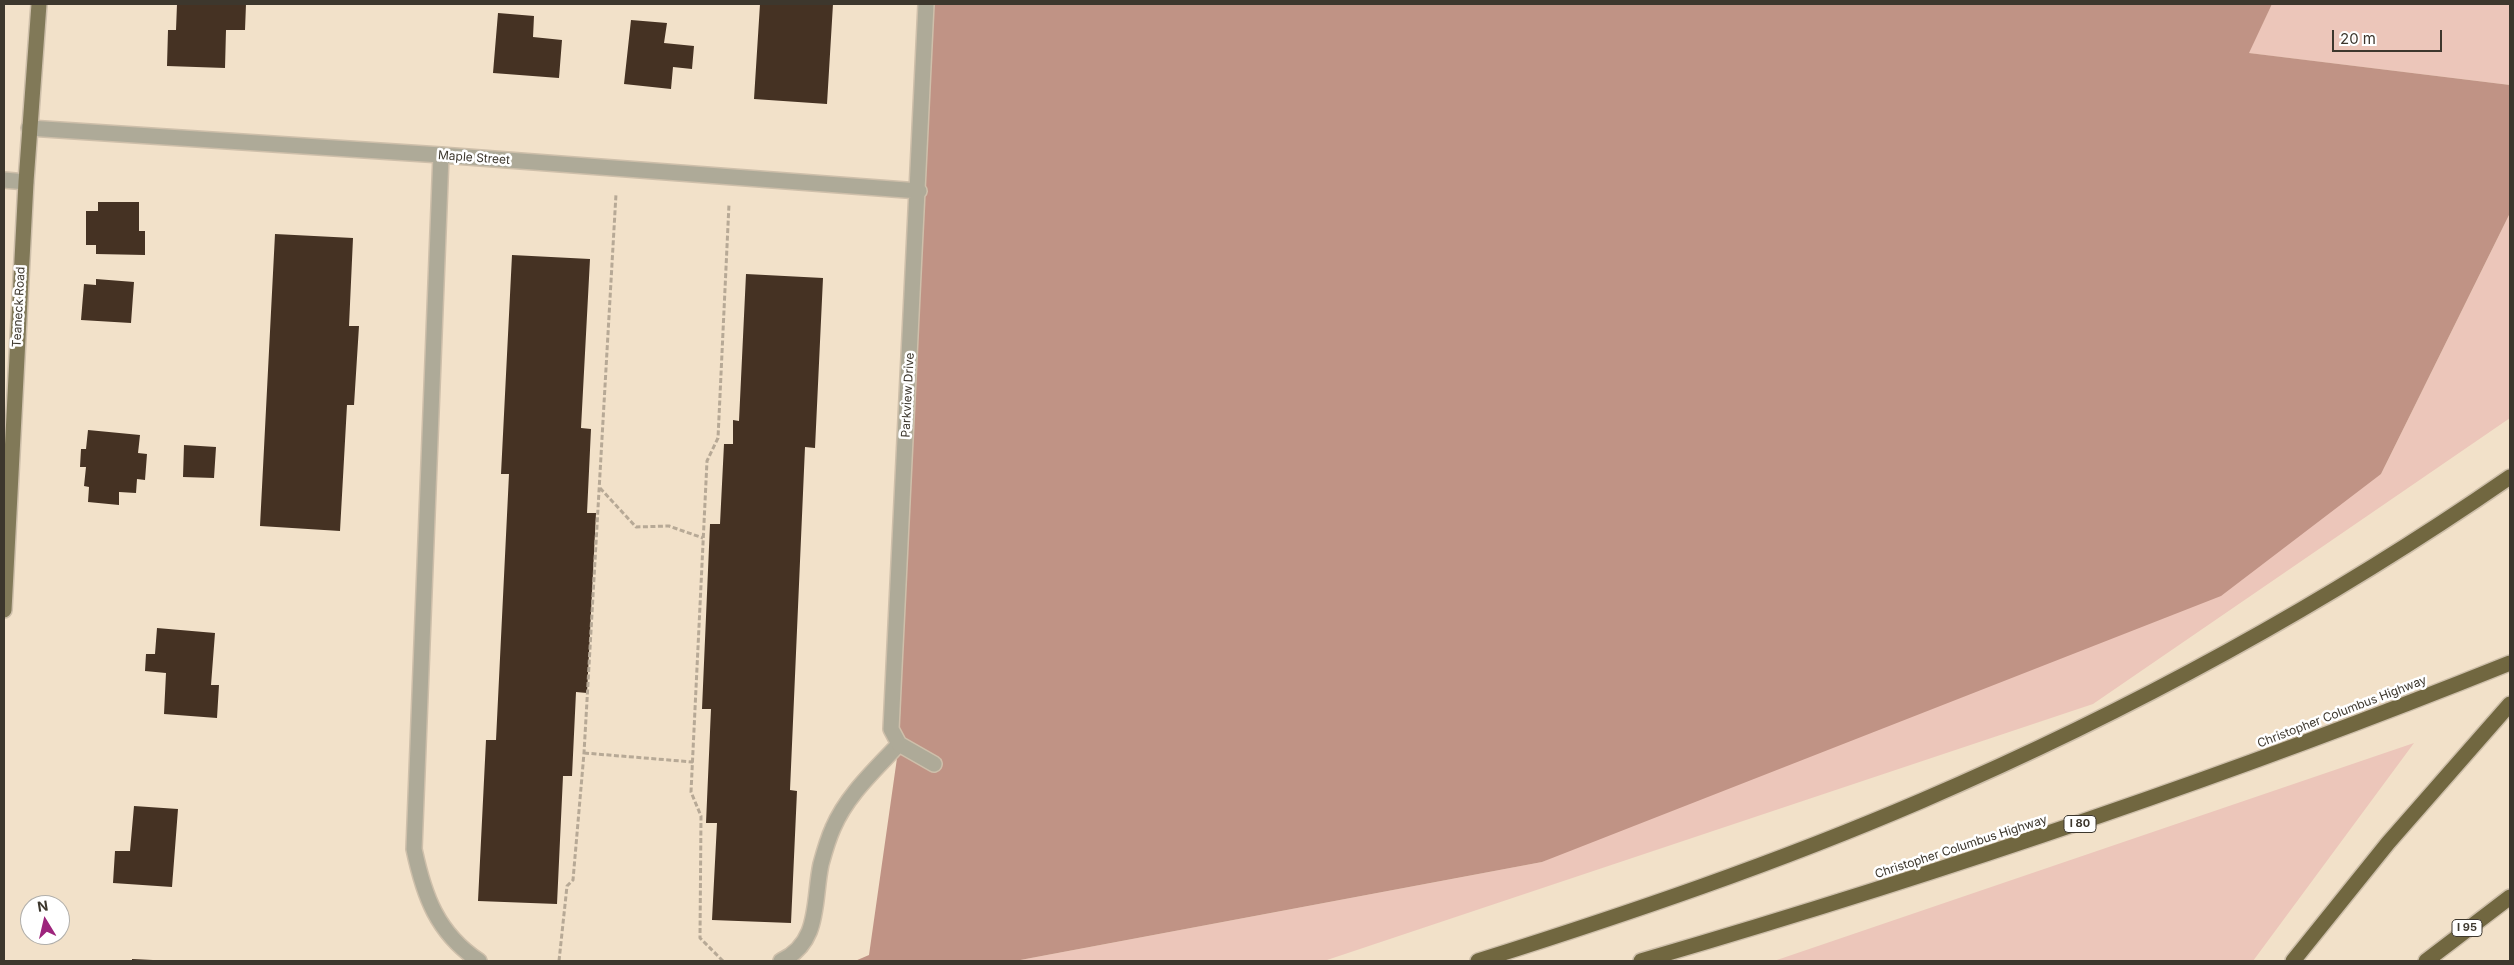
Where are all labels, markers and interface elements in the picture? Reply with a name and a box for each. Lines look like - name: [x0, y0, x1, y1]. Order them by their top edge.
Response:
- scale bar: [2334, 20, 2444, 52]
- text: 20 m: [2340, 29, 2376, 48]
- street label: Maple Street: [438, 148, 510, 168]
- street label: Teaneck Road: [10, 266, 28, 348]
- street label: Parkview Drive: [899, 352, 917, 438]
- street label: Christopher Columbus Highway: [2255, 673, 2429, 751]
- street label: Christopher Columbus Highway: [1873, 812, 2049, 882]
- road number: I 80: [2064, 816, 2096, 832]
- north arrow: [20, 895, 70, 945]
- text: N: [36, 896, 49, 915]
- road number: I 95: [2452, 920, 2482, 936]

